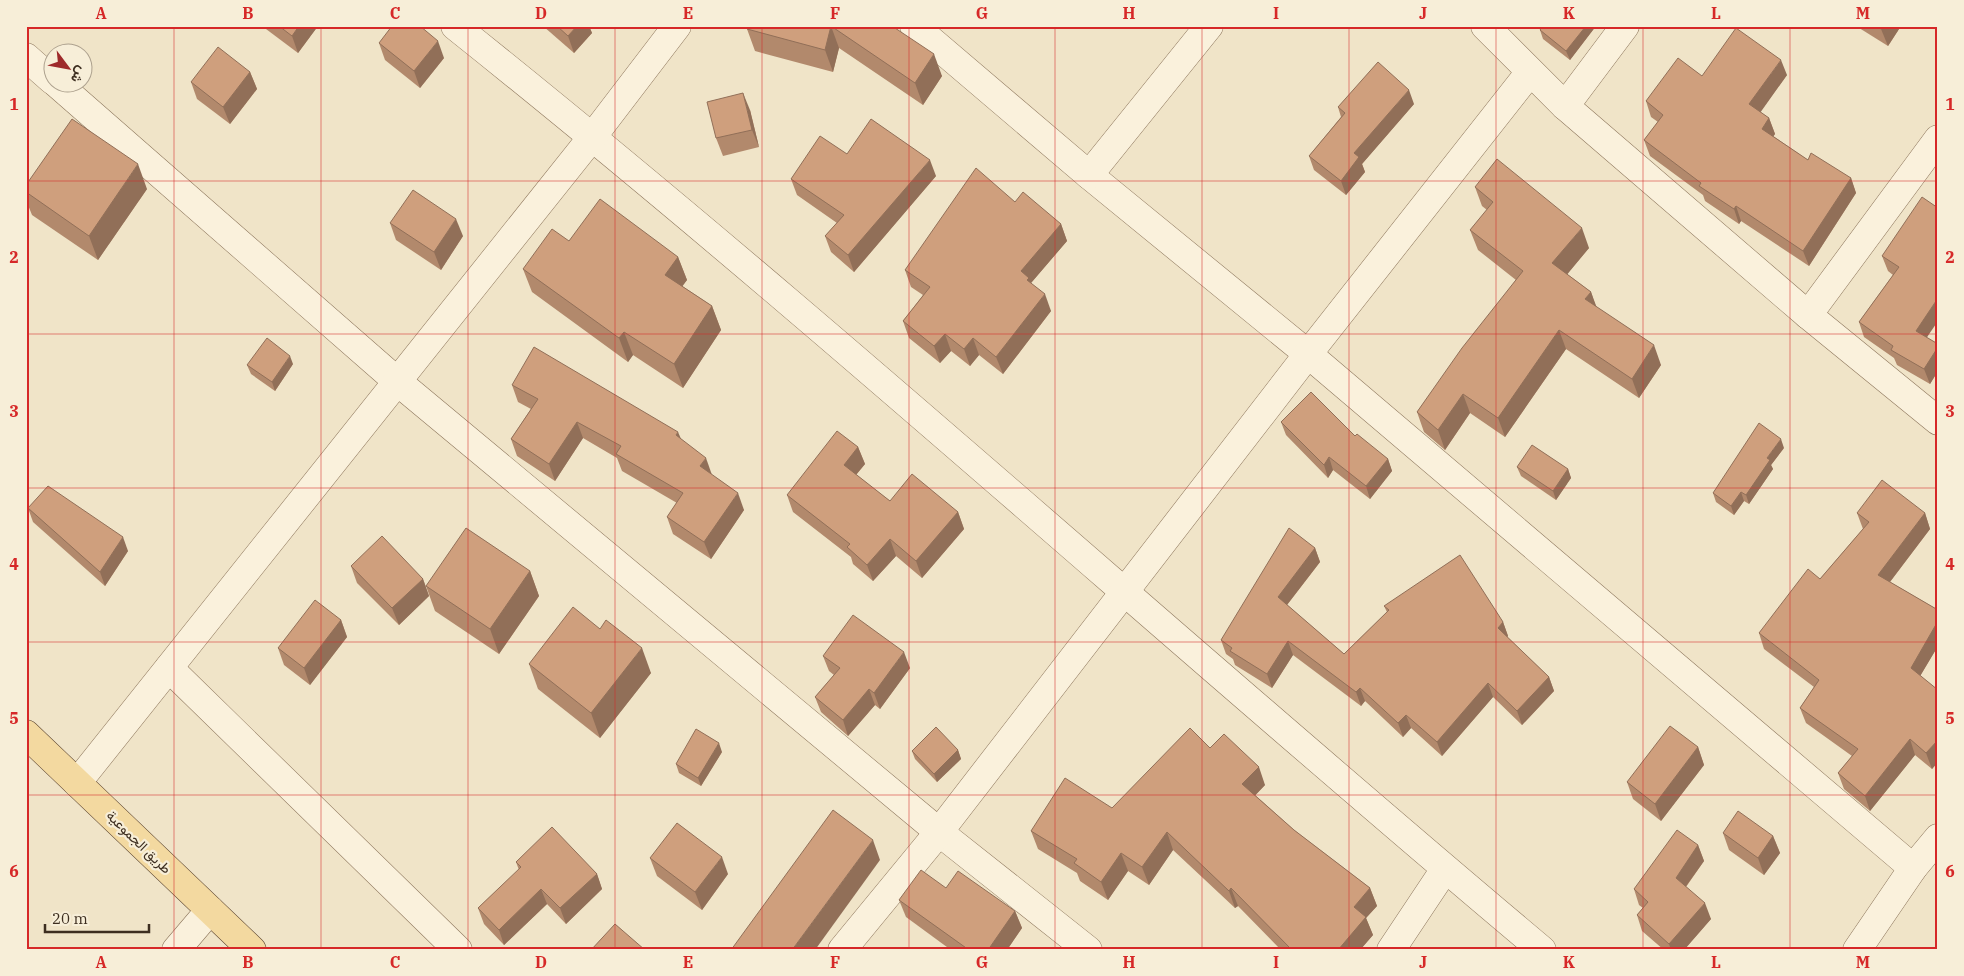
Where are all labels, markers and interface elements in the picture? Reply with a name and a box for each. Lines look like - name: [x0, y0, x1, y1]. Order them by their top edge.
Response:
- text: A: [95, 3, 107, 23]
- text: B: [242, 3, 254, 23]
- text: C: [390, 3, 400, 23]
- text: D: [535, 3, 547, 23]
- text: E: [683, 3, 693, 23]
- text: F: [830, 3, 840, 23]
- text: G: [976, 3, 988, 23]
- text: H: [1123, 3, 1136, 23]
- text: I: [1273, 3, 1279, 23]
- text: J: [1419, 3, 1427, 23]
- text: K: [1563, 3, 1576, 23]
- text: L: [1711, 3, 1721, 23]
- text: M: [1856, 3, 1870, 23]
- north arrow: [42, 42, 92, 92]
- text: ش: [67, 63, 91, 87]
- text: 1: [9, 94, 19, 114]
- text: 1: [1945, 94, 1955, 114]
- text: 2: [9, 247, 19, 267]
- text: 2: [1945, 247, 1955, 267]
- text: 3: [9, 401, 19, 421]
- text: 3: [1945, 401, 1955, 421]
- text: 4: [9, 554, 19, 574]
- text: 4: [1945, 554, 1955, 574]
- text: 5: [9, 708, 19, 728]
- text: 5: [1945, 708, 1955, 728]
- street label: طريق الجموعية: [103, 806, 175, 878]
- text: 6: [9, 861, 19, 881]
- text: 6: [1945, 861, 1955, 881]
- scale bar: [45, 901, 149, 933]
- text: 20 m: [52, 909, 88, 928]
- text: A: [95, 952, 107, 972]
- text: B: [242, 952, 254, 972]
- text: C: [390, 952, 400, 972]
- text: D: [535, 952, 547, 972]
- text: E: [683, 952, 693, 972]
- text: F: [830, 952, 840, 972]
- text: G: [976, 952, 988, 972]
- text: H: [1123, 952, 1136, 972]
- text: I: [1273, 952, 1279, 972]
- text: J: [1419, 952, 1427, 972]
- text: K: [1563, 952, 1576, 972]
- text: L: [1711, 952, 1721, 972]
- text: M: [1856, 952, 1870, 972]

